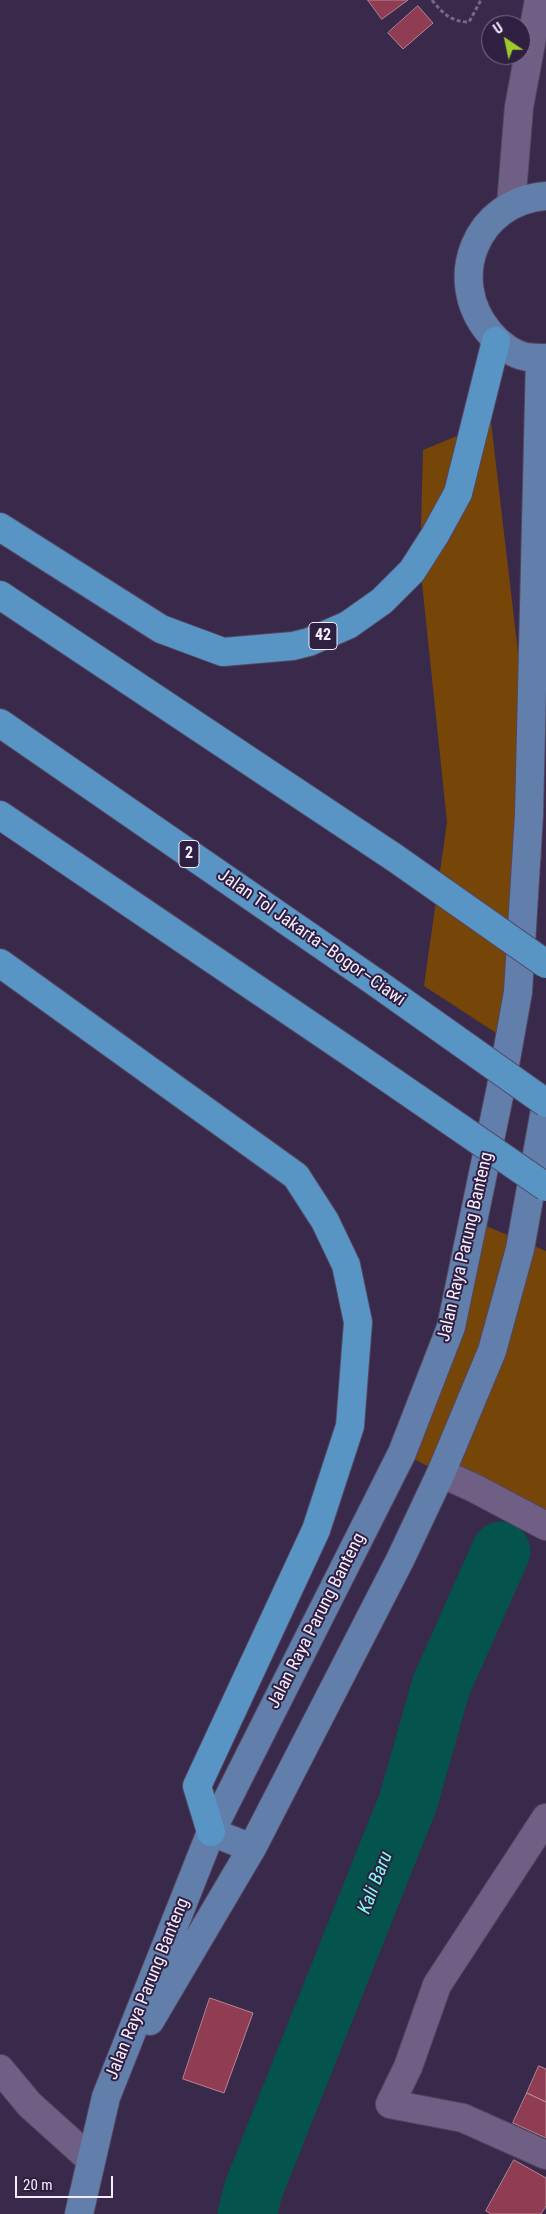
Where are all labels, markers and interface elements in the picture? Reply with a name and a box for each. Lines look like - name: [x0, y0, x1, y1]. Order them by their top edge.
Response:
- north arrow: [481, 15, 531, 65]
- text: U: [490, 20, 506, 37]
- road number: 42: [309, 622, 337, 650]
- road number: 2: [179, 841, 199, 868]
- street label: Jalan Tol Jakarta–Bogor–Ciawi: [213, 865, 409, 1011]
- street label: Jalan Raya Parung Banteng: [434, 1150, 498, 1344]
- street label: Jalan Raya Parung Banteng: [263, 1530, 371, 1712]
- water label: Kali Baru: [354, 1849, 398, 1917]
- street label: Jalan Raya Parung Banteng: [102, 1895, 194, 2083]
- scale bar: [18, 2166, 115, 2198]
- text: 20 m: [23, 2176, 53, 2194]

